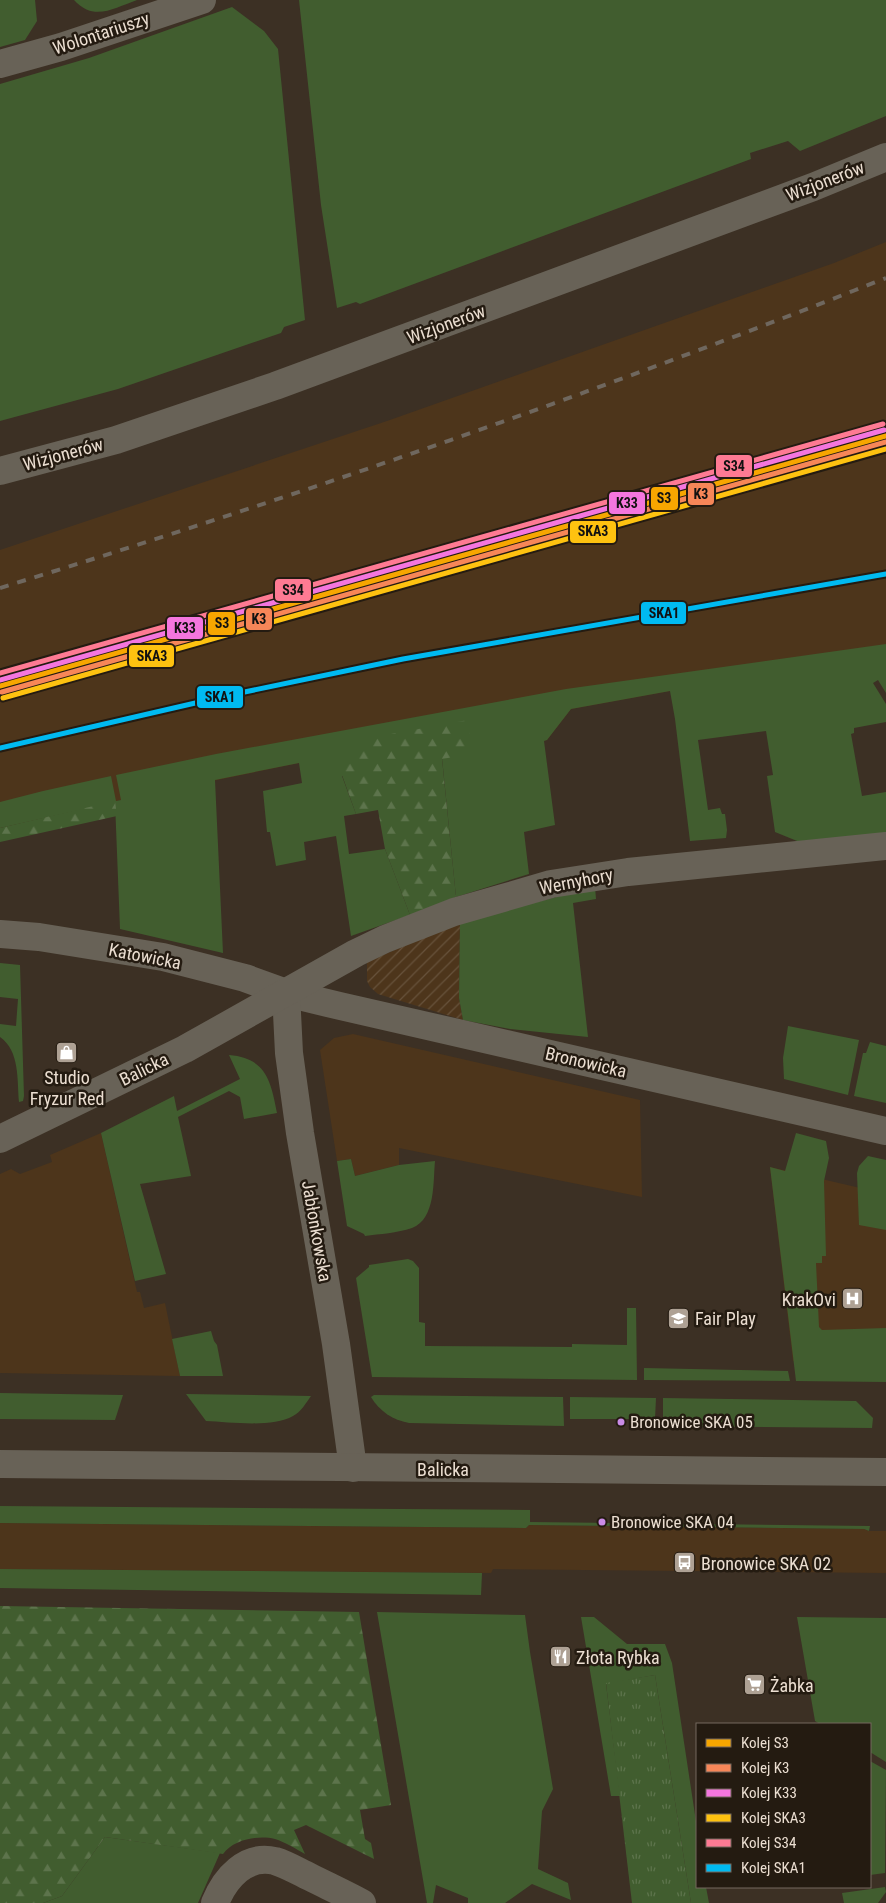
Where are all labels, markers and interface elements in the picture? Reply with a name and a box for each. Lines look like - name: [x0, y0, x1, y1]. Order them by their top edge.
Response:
- street label: Wolontariuszy: [50, 7, 152, 58]
- street label: Wizjonerów: [783, 156, 867, 205]
- street label: Wizjonerów: [404, 300, 488, 348]
- street label: Wizjonerów: [21, 433, 106, 475]
- line badge: S34: [715, 454, 753, 478]
- text: S34: [723, 458, 745, 474]
- line badge: K3: [687, 482, 715, 506]
- line badge: S3: [650, 486, 679, 511]
- text: K3: [694, 486, 708, 502]
- text: S3: [657, 490, 671, 506]
- line badge: K33: [608, 491, 646, 515]
- text: K33: [616, 495, 638, 511]
- line badge: SKA3: [569, 520, 617, 544]
- text: SKA3: [578, 523, 608, 539]
- line badge: S34: [274, 578, 312, 602]
- text: S34: [282, 582, 304, 598]
- line badge: SKA1: [640, 601, 687, 625]
- text: SKA1: [649, 605, 679, 621]
- line badge: K3: [245, 607, 273, 631]
- line badge: S3: [207, 611, 236, 636]
- text: K3: [252, 611, 266, 627]
- text: S3: [215, 615, 229, 631]
- line badge: K33: [166, 616, 204, 640]
- text: K33: [174, 620, 196, 636]
- line badge: SKA3: [128, 644, 175, 668]
- text: SKA3: [137, 648, 167, 664]
- line badge: SKA1: [196, 685, 244, 709]
- text: SKA1: [205, 689, 235, 705]
- street label: Wernyhory: [537, 863, 615, 898]
- street label: Katowicka: [107, 939, 183, 973]
- shop icon: Studio Fryzur Red: [55, 1040, 79, 1064]
- street label: Bronowicka: [543, 1042, 629, 1082]
- street label: Balicka: [116, 1048, 172, 1090]
- place label: Studio Fryzur Red: [30, 1067, 104, 1109]
- street label: Jabłonkowska: [298, 1179, 336, 1283]
- hospital icon: KrakOvi: [840, 1287, 864, 1311]
- place label: KrakOvi: [782, 1289, 836, 1310]
- school or university icon: Fair Play: [667, 1306, 691, 1330]
- place label: Fair Play: [695, 1308, 756, 1329]
- place label: Bronowice SKA 05: [630, 1412, 753, 1432]
- marker: Bronowice SKA 05: [616, 1417, 626, 1427]
- street label: Balicka: [417, 1459, 469, 1480]
- place label: Bronowice SKA 04: [611, 1512, 734, 1532]
- marker: Bronowice SKA 04: [597, 1517, 607, 1527]
- bus stop icon: Bronowice SKA 02: [673, 1551, 697, 1575]
- place label: Bronowice SKA 02: [701, 1553, 831, 1574]
- restaurant icon: Złota Rybka: [548, 1645, 572, 1669]
- place label: Złota Rybka: [576, 1647, 660, 1668]
- supermarket icon: Żabka: [742, 1673, 766, 1697]
- place label: Żabka: [770, 1675, 814, 1696]
- legend: [696, 1723, 871, 1888]
- text: Kolej S3: [741, 1734, 789, 1752]
- text: Kolej K3: [741, 1759, 789, 1777]
- text: Kolej K33: [741, 1784, 797, 1802]
- text: Kolej SKA3: [741, 1809, 806, 1827]
- text: Kolej S34: [741, 1834, 796, 1852]
- text: Kolej SKA1: [741, 1859, 806, 1877]

